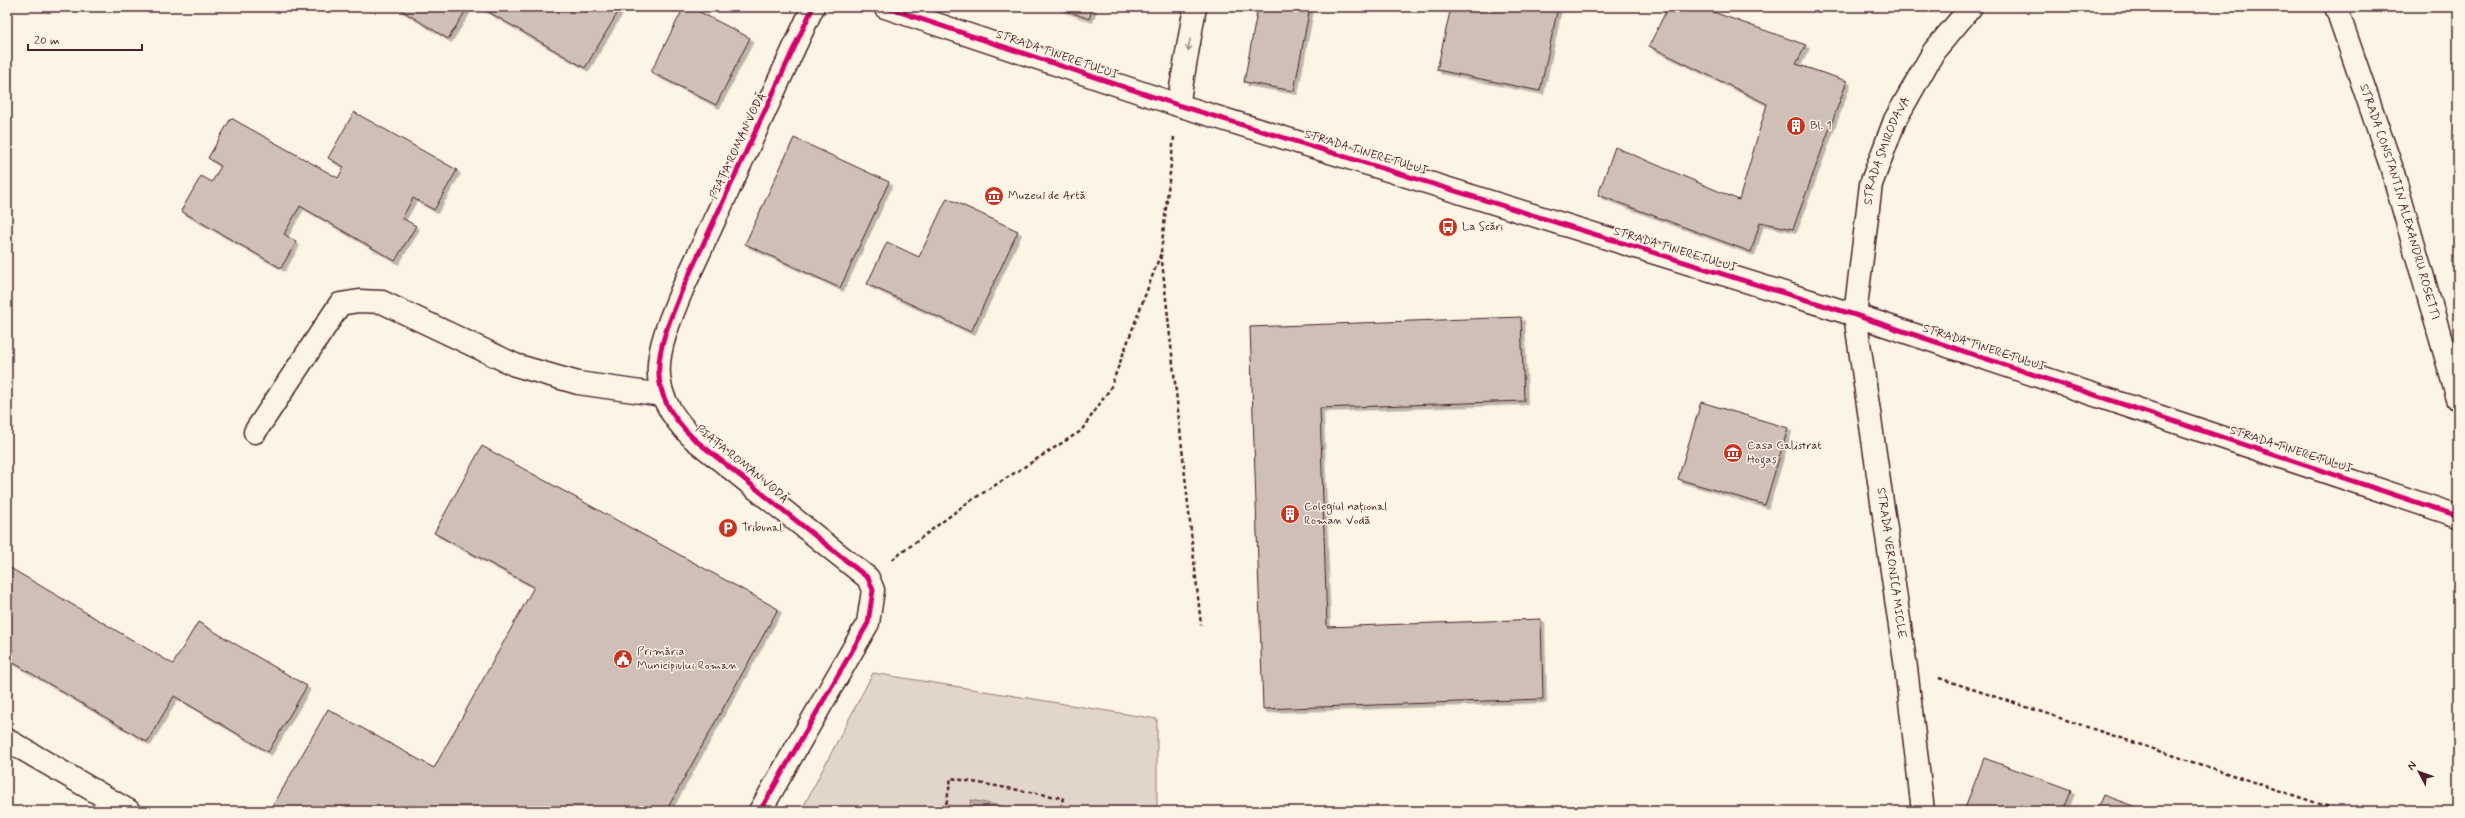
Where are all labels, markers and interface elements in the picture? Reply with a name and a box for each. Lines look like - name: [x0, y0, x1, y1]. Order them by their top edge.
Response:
- scale bar: [28, 26, 142, 52]
- street label: STRADA TINERETULUI: [994, 27, 1120, 84]
- text: 20 m: [34, 33, 60, 49]
- one-way arrow: [1184, 39, 1192, 52]
- street label: STRADA CONSTANTIN ALEXANDRU ROSETTI: [2355, 82, 2443, 322]
- street label: PIAȚA ROMAN VODĂ: [706, 90, 770, 202]
- street label: STRADA SMIRODAVA: [1861, 94, 1914, 206]
- building icon: Bl. 1: [1785, 115, 1807, 137]
- place label: Bl. 1: [1810, 118, 1832, 134]
- street label: STRADA TINERETULUI: [1302, 127, 1430, 179]
- museum icon: Muzeul de Artă: [983, 185, 1005, 207]
- place label: Muzeul de Artă: [1008, 188, 1086, 204]
- bus stop icon: La Scări: [1437, 216, 1459, 238]
- place label: La Scări: [1462, 219, 1504, 235]
- street label: STRADA TINERETULUI: [1611, 224, 1739, 276]
- street label: STRADA TINERETULUI: [1920, 321, 2048, 375]
- street label: PIAȚA ROMAN VODĂ: [692, 421, 792, 507]
- street label: STRADA TINERETULUI: [2227, 423, 2355, 477]
- place label: Casa Calistrat Hogaș: [1747, 438, 1822, 469]
- museum icon: Casa Calistrat Hogaș: [1722, 442, 1744, 464]
- street label: STRADA VERONICA MICLE: [1872, 486, 1910, 640]
- place label: Colegiul național Roman Vodă: [1304, 499, 1387, 529]
- building icon: Colegiul național Roman Vodă: [1279, 503, 1301, 525]
- parking icon: Tribunal: [717, 517, 739, 539]
- place label: Tribunal: [742, 520, 782, 536]
- place label: Primăria Municipiului Roman: [637, 644, 738, 674]
- public building icon: Primăria Municipiului Roman: [612, 648, 634, 670]
- north arrow: [2399, 752, 2439, 792]
- text: N: [2405, 759, 2420, 773]

